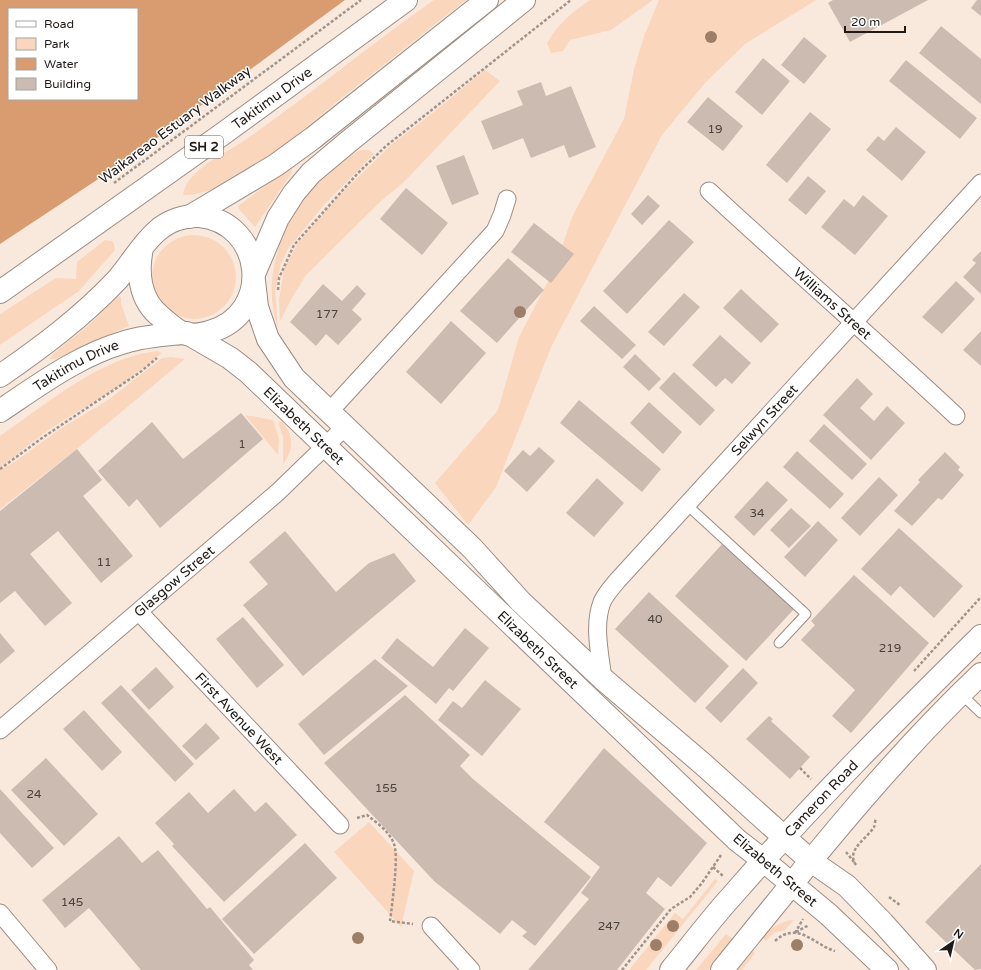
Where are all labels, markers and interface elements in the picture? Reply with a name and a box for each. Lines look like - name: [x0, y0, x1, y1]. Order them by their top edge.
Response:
- legend: [8, 8, 138, 100]
- scale bar: [845, 8, 905, 34]
- text: 20 m: [851, 15, 880, 29]
- text: Road: [44, 17, 74, 31]
- text: Park: [44, 37, 70, 51]
- text: Water: [44, 57, 79, 71]
- street label: Waikareao Estuary Walkway: [96, 62, 255, 188]
- street label: Takitimu Drive: [229, 63, 315, 133]
- text: Building: [44, 77, 91, 91]
- house number: 19: [707, 122, 723, 136]
- road number: SH 2: [185, 136, 223, 158]
- street label: Williams Street: [790, 264, 876, 343]
- house number: 177: [316, 307, 338, 321]
- street label: Takitimu Drive: [30, 336, 121, 395]
- street label: Selwyn Street: [727, 380, 802, 459]
- street label: Elizabeth Street: [260, 383, 348, 469]
- house number: 1: [238, 437, 246, 451]
- house number: 34: [749, 506, 765, 520]
- street label: Glasgow Street: [130, 541, 218, 620]
- house number: 11: [96, 555, 112, 569]
- street label: Elizabeth Street: [494, 607, 582, 693]
- house number: 40: [647, 612, 663, 626]
- house number: 219: [879, 641, 901, 655]
- street label: First Avenue West: [192, 669, 287, 768]
- street label: Cameron Road: [781, 756, 861, 840]
- house number: 155: [375, 781, 397, 795]
- house number: 24: [26, 787, 42, 801]
- street label: Elizabeth Street: [729, 830, 821, 911]
- house number: 145: [61, 895, 83, 909]
- house number: 247: [598, 919, 620, 933]
- north arrow: [933, 922, 973, 962]
- text: N: [951, 926, 966, 942]

